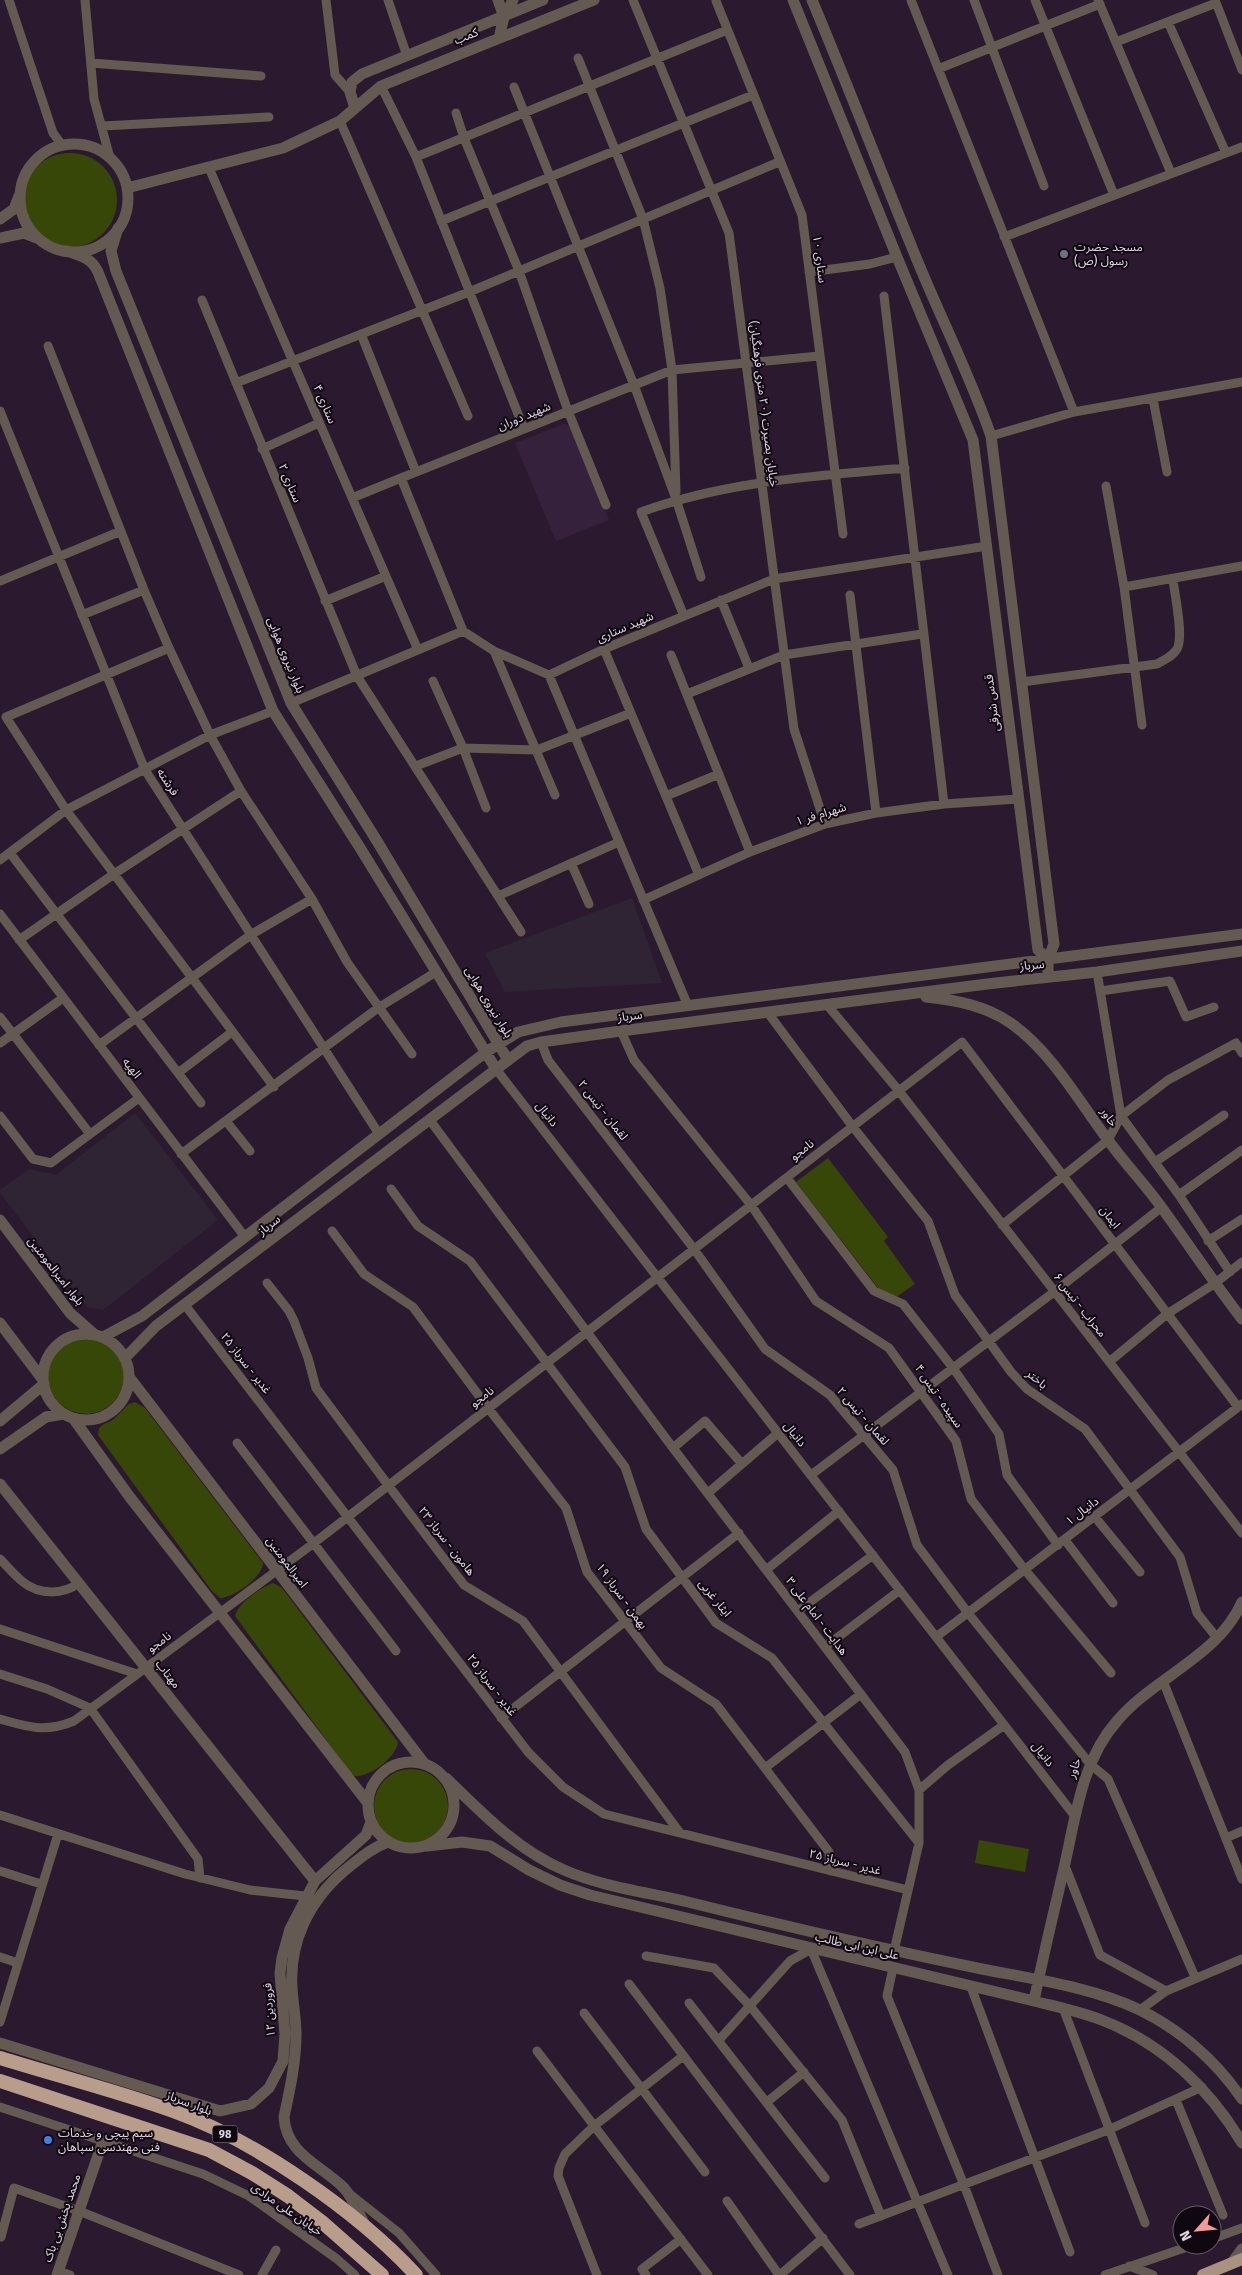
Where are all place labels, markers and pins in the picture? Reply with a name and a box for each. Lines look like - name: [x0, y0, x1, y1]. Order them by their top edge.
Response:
- place label: مسجد حضرت رسول (ص): [1074, 240, 1143, 268]
- marker: مسجد حضرت رسول (ص): [1058, 248, 1070, 260]
- place label: سیم پیچی و خدمات فنی مهندسی سپاهان: [58, 2126, 160, 2155]
- marker: سیم پیچی و خدمات فنی مهندسی سپاهان: [42, 2134, 54, 2146]

